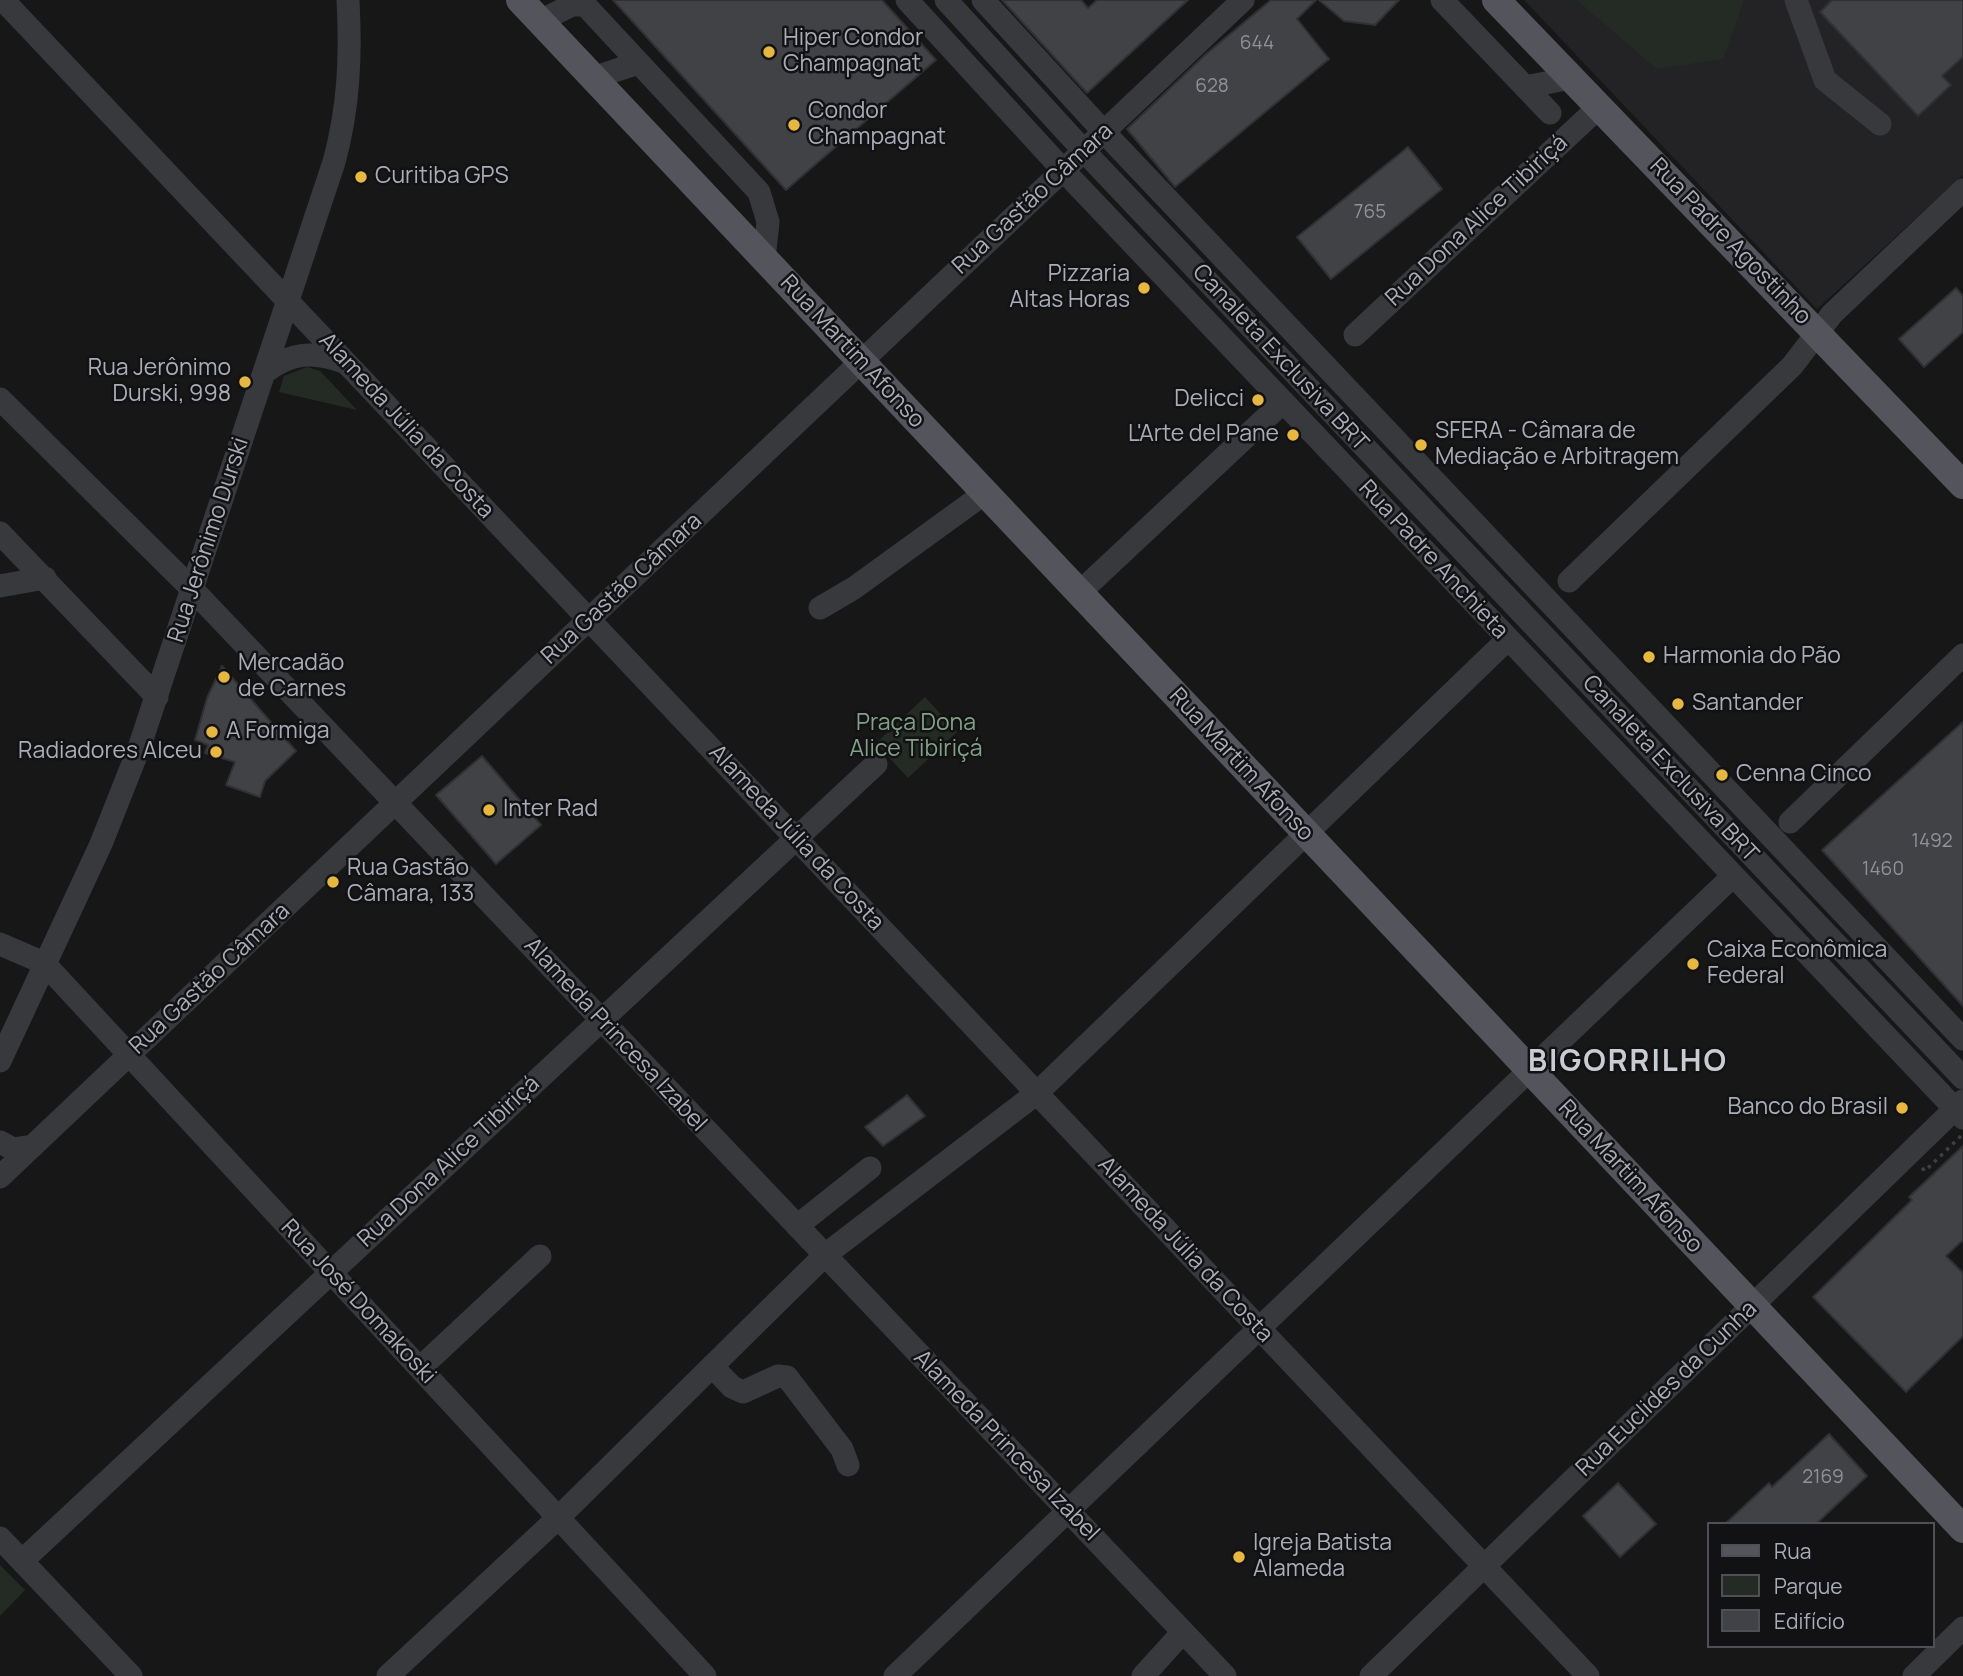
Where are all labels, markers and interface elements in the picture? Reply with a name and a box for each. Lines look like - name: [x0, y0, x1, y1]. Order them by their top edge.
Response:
- place label: Hiper Condor Champagnat: [783, 25, 923, 79]
- house number: 644: [1240, 33, 1274, 55]
- marker: Hiper Condor Champagnat: [761, 44, 777, 60]
- house number: 628: [1195, 76, 1229, 98]
- place label: Condor Champagnat: [808, 98, 946, 152]
- marker: Condor Champagnat: [786, 117, 802, 133]
- street label: Rua Gastão Câmara: [947, 118, 1119, 280]
- street label: Rua Dona Alice Tibiriçá: [1380, 130, 1574, 312]
- street label: Rua Padre Agostinho: [1643, 153, 1817, 331]
- place label: Curitiba GPS: [375, 163, 509, 191]
- marker: Curitiba GPS: [353, 169, 369, 185]
- house number: 765: [1354, 202, 1386, 224]
- street label: Canaleta Exclusiva BRT: [1186, 259, 1374, 457]
- place label: Pizzaria Altas Horas: [1009, 261, 1130, 315]
- street label: Rua Martim Afonso: [774, 270, 930, 434]
- marker: Pizzaria Altas Horas: [1136, 280, 1152, 296]
- street label: Alameda Júlia da Costa: [313, 327, 499, 525]
- place label: Rua Jerônimo Durski, 998: [88, 355, 231, 409]
- marker: Rua Jerônimo Durski, 998: [237, 374, 253, 390]
- place label: Delicci: [1174, 386, 1244, 414]
- marker: Delicci: [1250, 392, 1266, 408]
- place label: SFERA - Câmara de Mediação e Arbitragem: [1435, 418, 1679, 472]
- place label: L'Arte del Pane: [1128, 421, 1279, 449]
- marker: L'Arte del Pane: [1285, 427, 1301, 443]
- street label: Rua Jerônimo Durski: [163, 434, 255, 646]
- marker: SFERA - Câmara de Mediação e Arbitragem: [1413, 437, 1429, 453]
- street label: Rua Padre Anchieta: [1352, 475, 1514, 645]
- street label: Rua Gastão Câmara: [536, 508, 708, 670]
- place label: Harmonia do Pão: [1663, 643, 1841, 671]
- marker: Harmonia do Pão: [1641, 649, 1657, 665]
- place label: Mercadão de Carnes: [238, 650, 346, 704]
- marker: Mercadão de Carnes: [216, 669, 232, 685]
- street label: Canaleta Exclusiva BRT: [1576, 670, 1764, 868]
- street label: Rua Martim Afonso: [1163, 683, 1319, 847]
- place label: Santander: [1692, 690, 1804, 718]
- marker: Santander: [1670, 696, 1686, 712]
- park label: Praça Dona Alice Tibiriçá: [850, 710, 982, 764]
- place label: A Formiga: [226, 718, 330, 746]
- marker: A Formiga: [204, 724, 220, 740]
- place label: Radiadores Alceu: [18, 738, 202, 766]
- street label: Alameda Júlia da Costa: [703, 739, 889, 937]
- marker: Radiadores Alceu: [208, 744, 224, 760]
- place label: Cenna Cinco: [1736, 761, 1872, 789]
- marker: Cenna Cinco: [1714, 767, 1730, 783]
- place label: Inter Rad: [503, 796, 598, 824]
- marker: Inter Rad: [481, 802, 497, 818]
- house number: 1492: [1911, 831, 1953, 853]
- place label: Rua Gastão Câmara, 133: [347, 855, 474, 909]
- house number: 1460: [1862, 859, 1904, 881]
- marker: Rua Gastão Câmara, 133: [325, 874, 341, 890]
- street label: Rua Gastão Câmara: [124, 898, 296, 1060]
- street label: Alameda Princesa Izabel: [518, 932, 712, 1138]
- place label: Caixa Econômica Federal: [1707, 937, 1887, 991]
- marker: Caixa Econômica Federal: [1685, 956, 1701, 972]
- district label: BIGORRILHO: [1529, 1045, 1727, 1081]
- street label: Rua Dona Alice Tibiriçá: [352, 1071, 546, 1253]
- place label: Banco do Brasil: [1728, 1094, 1888, 1122]
- street label: Rua Martim Afonso: [1552, 1095, 1708, 1259]
- marker: Banco do Brasil: [1894, 1100, 1910, 1116]
- street label: Alameda Júlia da Costa: [1092, 1151, 1278, 1349]
- street label: Rua José Domakoski: [275, 1214, 441, 1390]
- street label: Rua Euclides da Cunha: [1571, 1296, 1763, 1482]
- street label: Alameda Princesa Izabel: [907, 1345, 1105, 1547]
- house number: 2169: [1802, 1467, 1844, 1489]
- legend: [1708, 1522, 1935, 1648]
- place label: Igreja Batista Alameda: [1253, 1530, 1392, 1584]
- text: Rua: [1774, 1537, 1811, 1565]
- marker: Igreja Batista Alameda: [1231, 1549, 1247, 1565]
- text: Parque: [1774, 1572, 1843, 1600]
- text: Edifício: [1774, 1607, 1845, 1635]

